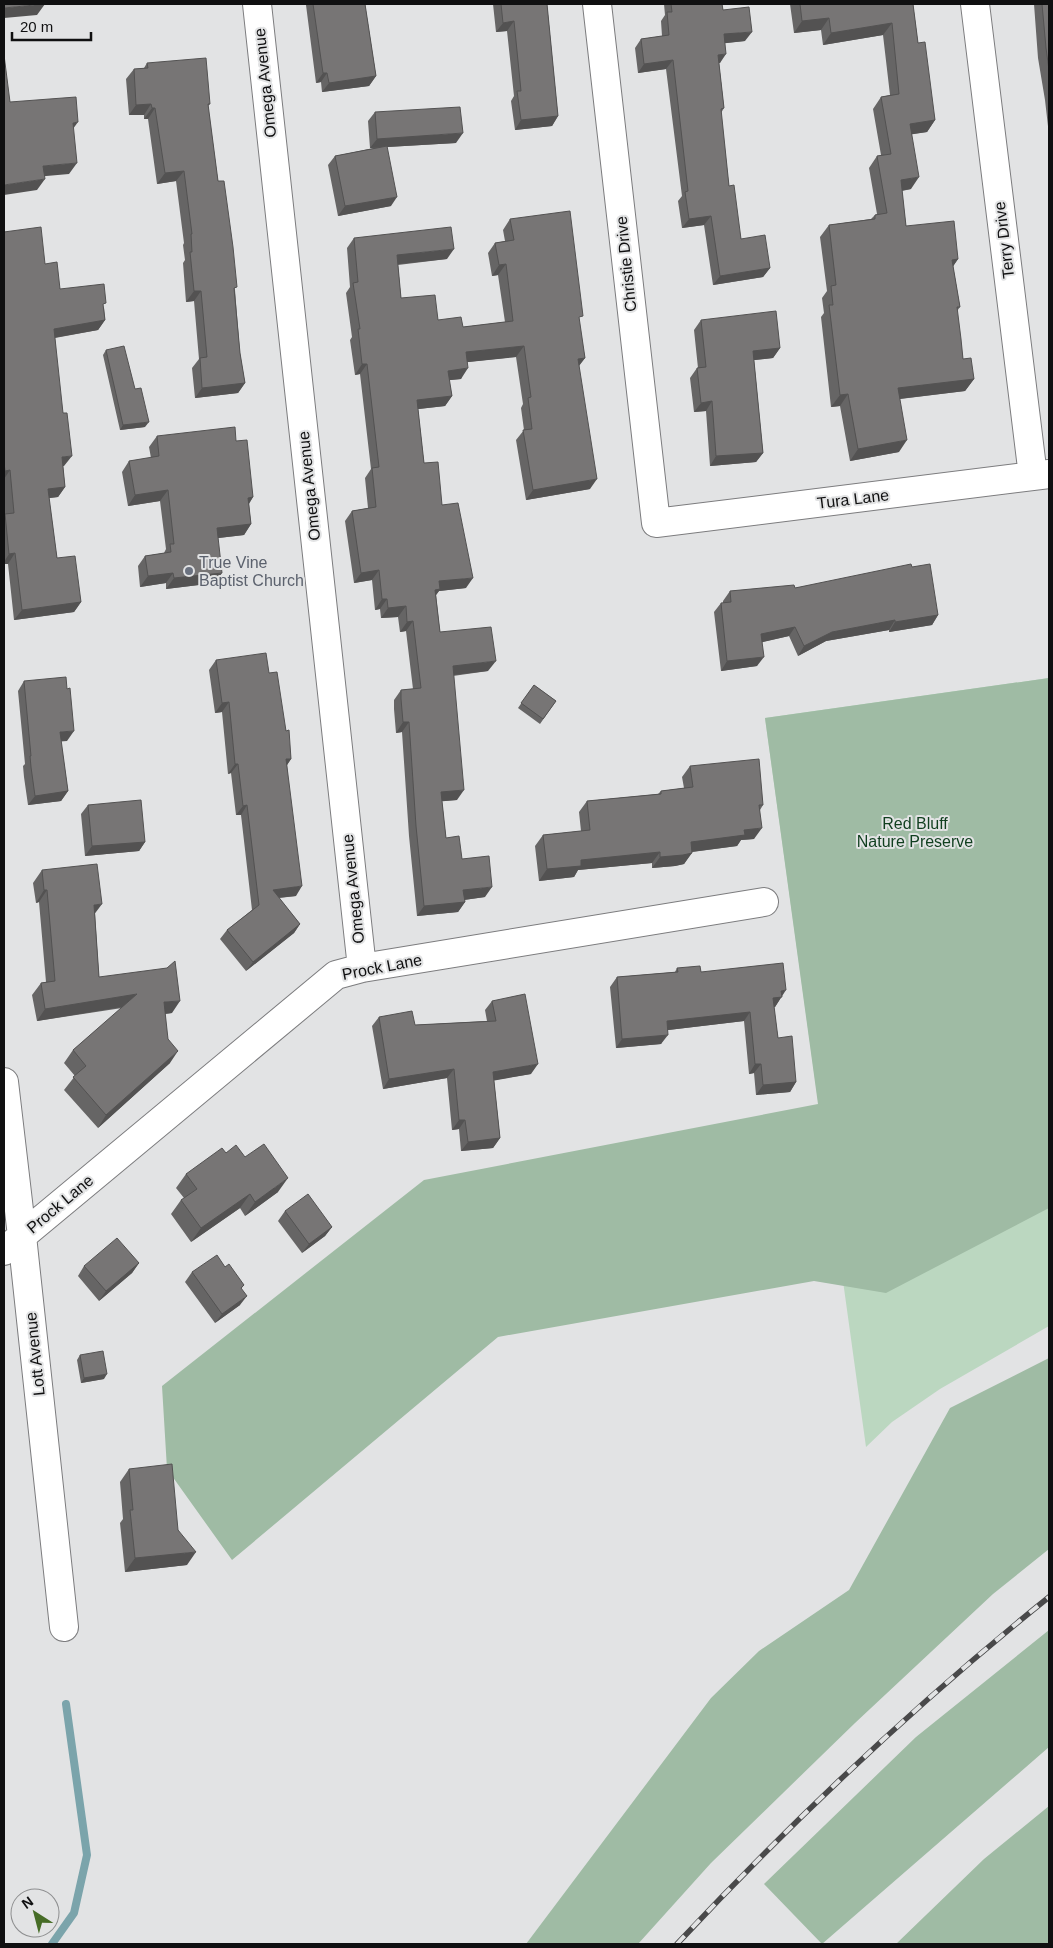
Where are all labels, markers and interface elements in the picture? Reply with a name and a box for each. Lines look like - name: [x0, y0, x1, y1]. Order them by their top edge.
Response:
- scale bar: [12, 10, 91, 42]
- text: 20 m: [20, 18, 53, 35]
- street label: Omega Avenue: [251, 27, 279, 139]
- street label: Terry Drive: [991, 200, 1017, 279]
- street label: Christie Drive: [613, 215, 639, 313]
- street label: Omega Avenue: [295, 430, 323, 542]
- street label: Tura Lane: [816, 486, 890, 512]
- place label: True Vine Baptist Church: [199, 554, 304, 589]
- marker: True Vine Baptist Church: [183, 565, 195, 577]
- park label: Red Bluff Nature Preserve: [857, 815, 973, 850]
- street label: Omega Avenue: [339, 833, 367, 945]
- street label: Prock Lane: [341, 951, 423, 983]
- street label: Prock Lane: [24, 1171, 97, 1237]
- street label: Lott Avenue: [22, 1311, 48, 1397]
- north arrow: [10, 1888, 60, 1938]
- text: N: [19, 1893, 36, 1912]

